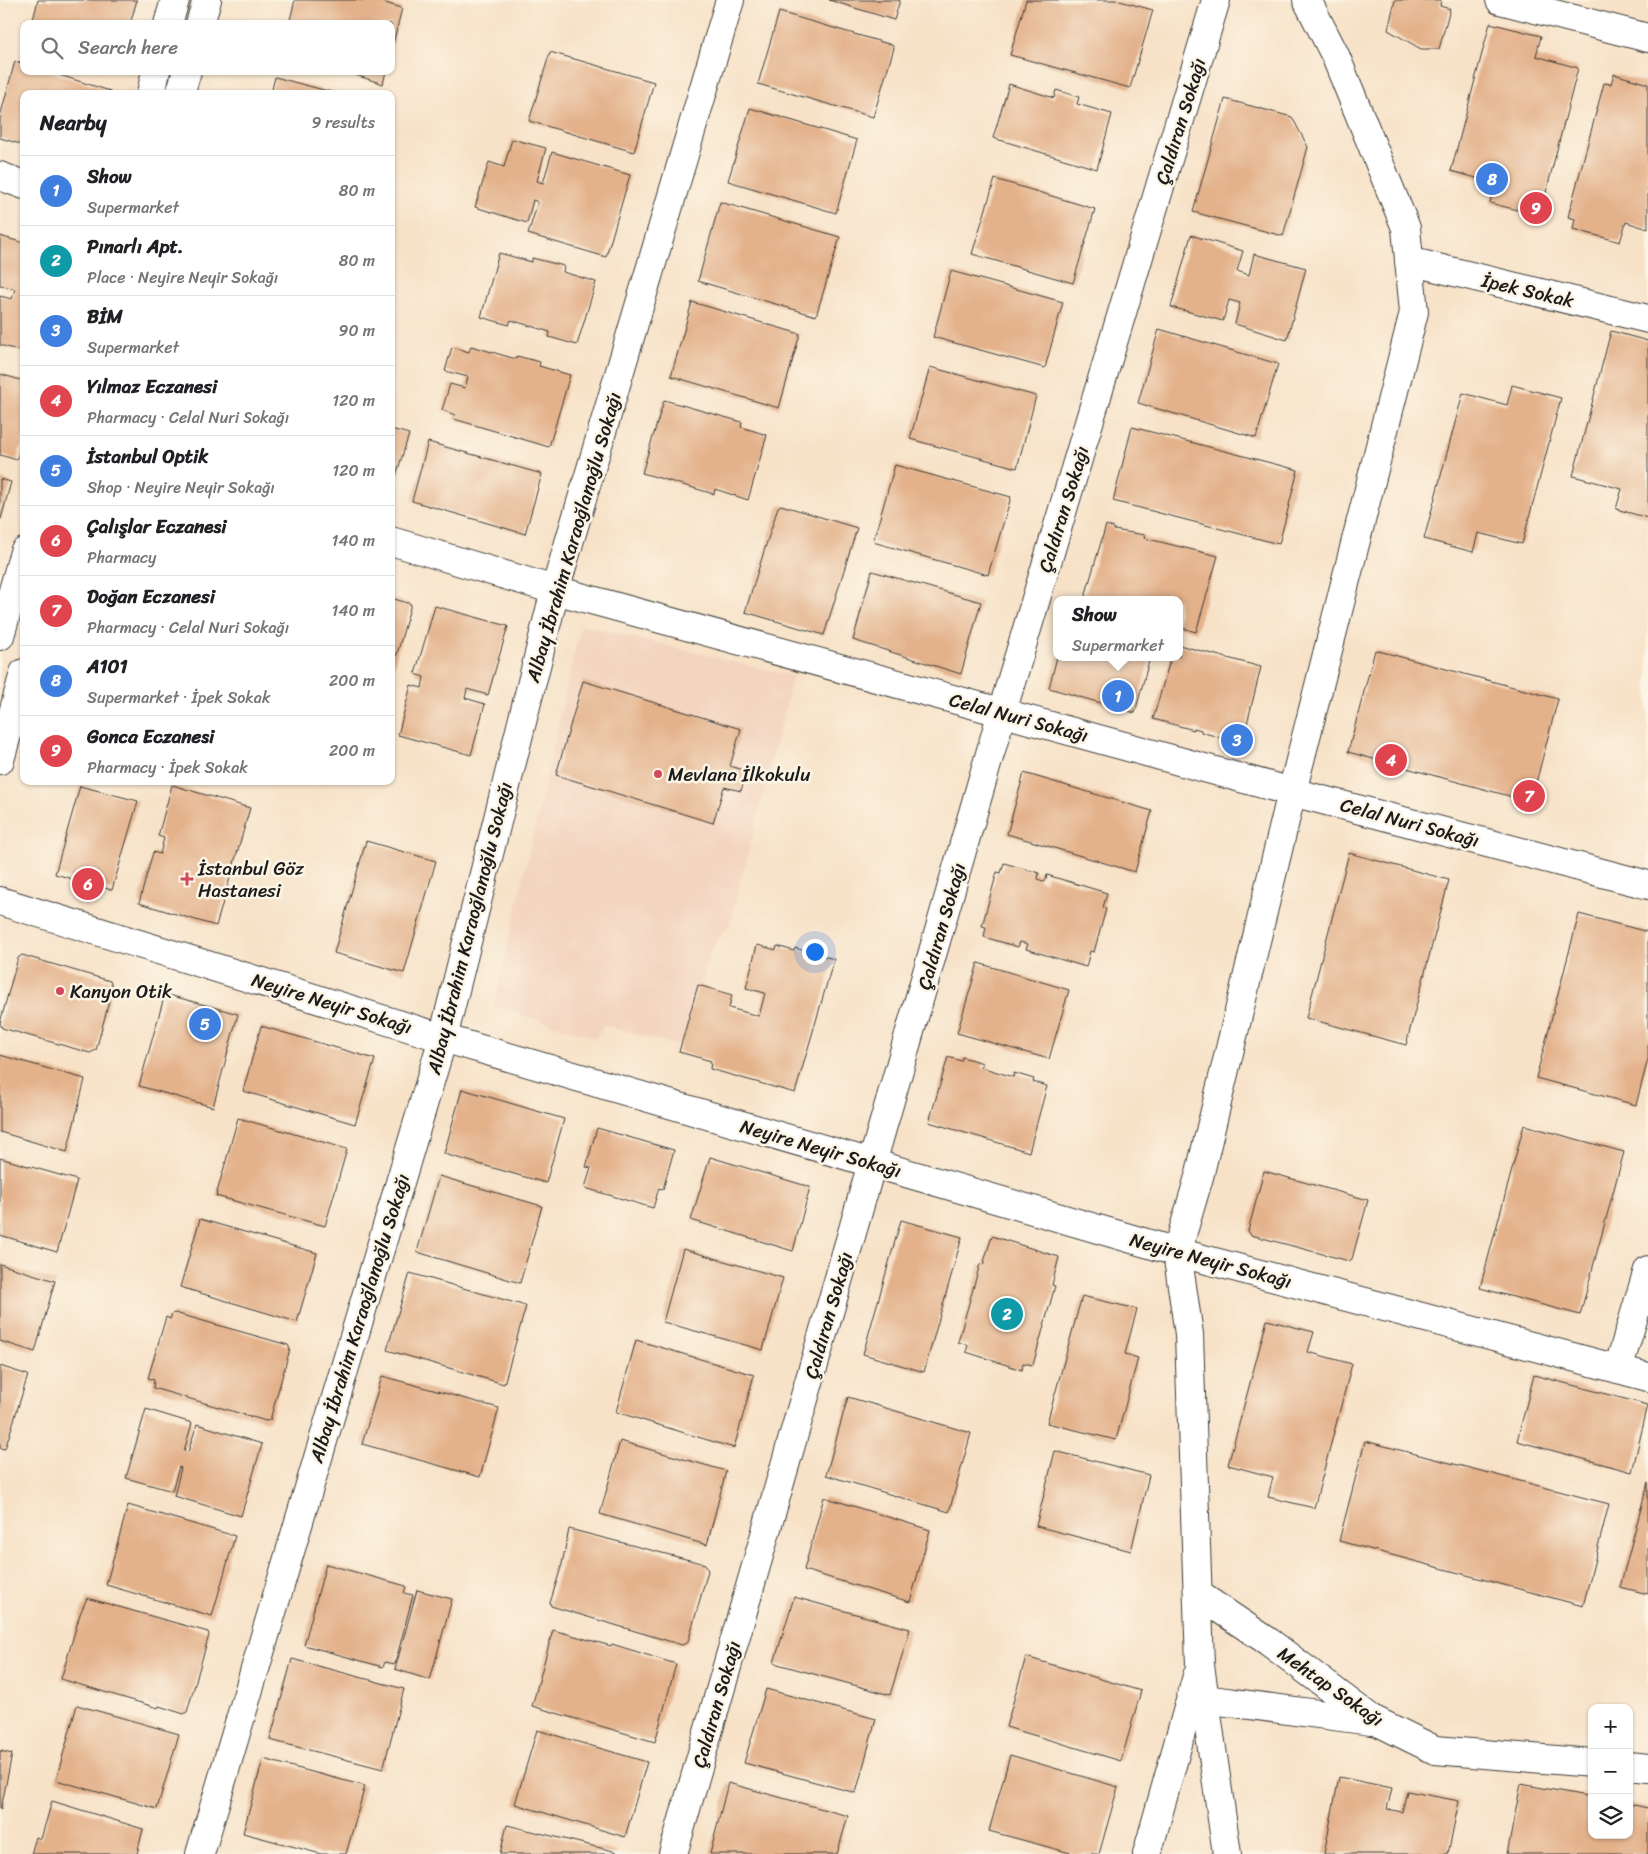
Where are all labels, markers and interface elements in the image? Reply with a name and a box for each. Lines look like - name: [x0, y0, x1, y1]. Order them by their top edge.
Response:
- search box: [20, 20, 395, 75]
- text: Search here: [78, 31, 178, 64]
- icon: search: [38, 34, 66, 62]
- street label: Çaldıran Sokağı: [1146, 54, 1215, 188]
- text: Nearby: [40, 104, 106, 142]
- text: 9 results: [311, 108, 375, 137]
- text: Show: [87, 160, 132, 193]
- pin: 8: [1476, 160, 1508, 198]
- text: 1: [53, 176, 59, 205]
- text: 80 m: [339, 176, 375, 205]
- pin: 9: [1520, 189, 1552, 227]
- text: Supermarket: [87, 193, 179, 222]
- text: Pınarlı Apt.: [87, 230, 183, 263]
- text: 2: [51, 246, 61, 275]
- text: 80 m: [339, 246, 375, 275]
- text: Place · Neyire Neyir Sokağı: [87, 263, 278, 292]
- street label: İpek Sokak: [1478, 264, 1578, 317]
- text: BİM: [87, 300, 123, 333]
- text: 3: [52, 316, 60, 345]
- text: 90 m: [339, 316, 375, 345]
- text: Supermarket: [87, 333, 179, 362]
- text: Yılmaz Eczanesi: [87, 370, 217, 403]
- text: 4: [51, 386, 61, 415]
- text: 120 m: [332, 386, 375, 415]
- street label: Albay İbrahim Karaoğlanoğlu Sokağı: [516, 388, 631, 687]
- text: Pharmacy · Celal Nuri Sokağı: [87, 403, 289, 432]
- text: İstanbul Optik: [87, 440, 208, 473]
- street label: Çaldıran Sokağı: [1029, 442, 1098, 576]
- text: 5: [51, 456, 61, 485]
- text: 120 m: [332, 456, 375, 485]
- text: Shop · Neyire Neyir Sokağı: [87, 473, 275, 502]
- text: Çalışlar Eczanesi: [87, 510, 227, 543]
- text: 6: [51, 526, 61, 555]
- text: 140 m: [332, 526, 375, 555]
- text: Pharmacy: [87, 543, 156, 572]
- text: Doğan Eczanesi: [87, 580, 215, 613]
- text: 7: [51, 596, 61, 625]
- text: 140 m: [332, 596, 375, 625]
- popup: [1053, 596, 1183, 661]
- text: Show: [1072, 598, 1117, 631]
- text: Pharmacy · Celal Nuri Sokağı: [87, 613, 289, 642]
- text: Supermarket: [1072, 631, 1164, 660]
- text: A101: [87, 650, 128, 683]
- text: 8: [51, 666, 61, 695]
- text: 200 m: [329, 666, 375, 695]
- pin: 1: [1102, 677, 1134, 715]
- text: Supermarket · İpek Sokak: [87, 683, 270, 712]
- street label: Celal Nuri Sokağı: [946, 683, 1092, 752]
- text: Gonca Eczanesi: [87, 720, 214, 753]
- pin: 3: [1221, 721, 1253, 759]
- text: 9: [51, 736, 61, 765]
- text: 200 m: [329, 736, 375, 765]
- pin: 4: [1375, 741, 1407, 779]
- text: Pharmacy · İpek Sokak: [87, 753, 248, 782]
- place label: Mevlana İlkokulu: [668, 758, 810, 791]
- marker: Mevlana İlkokulu: [652, 768, 664, 780]
- pin: 7: [1513, 777, 1545, 815]
- street label: Albay İbrahim Karaoğlanoğlu Sokağı: [417, 778, 522, 1079]
- street label: Celal Nuri Sokağı: [1337, 788, 1483, 857]
- place label: İstanbul Göz Hastanesi: [197, 852, 305, 907]
- street label: Çaldıran Sokağı: [908, 859, 975, 993]
- pin: 6: [72, 865, 104, 903]
- marker: İstanbul Göz Hastanesi: [180, 872, 194, 886]
- your location: [802, 939, 828, 965]
- street label: Neyire Neyir Sokağı: [247, 963, 416, 1044]
- place label: Kanyon Otik: [70, 975, 172, 1008]
- marker: Kanyon Otik: [54, 985, 66, 997]
- pin: 5: [189, 1005, 221, 1043]
- street label: Neyire Neyir Sokağı: [736, 1110, 905, 1187]
- street label: Albay İbrahim Karaoğlanoğlu Sokağı: [299, 1170, 419, 1468]
- street label: Neyire Neyir Sokağı: [1126, 1223, 1295, 1298]
- street label: Çaldıran Sokağı: [795, 1248, 862, 1382]
- pin: 2: [991, 1295, 1023, 1333]
- street label: Çaldıran Sokağı: [683, 1637, 750, 1771]
- street label: Mehtap Sokağı: [1271, 1637, 1391, 1735]
- map controls: [1588, 1704, 1633, 1839]
- button: +: [1588, 1704, 1633, 1749]
- button: −: [1588, 1749, 1633, 1794]
- button: layers: [1588, 1794, 1633, 1839]

